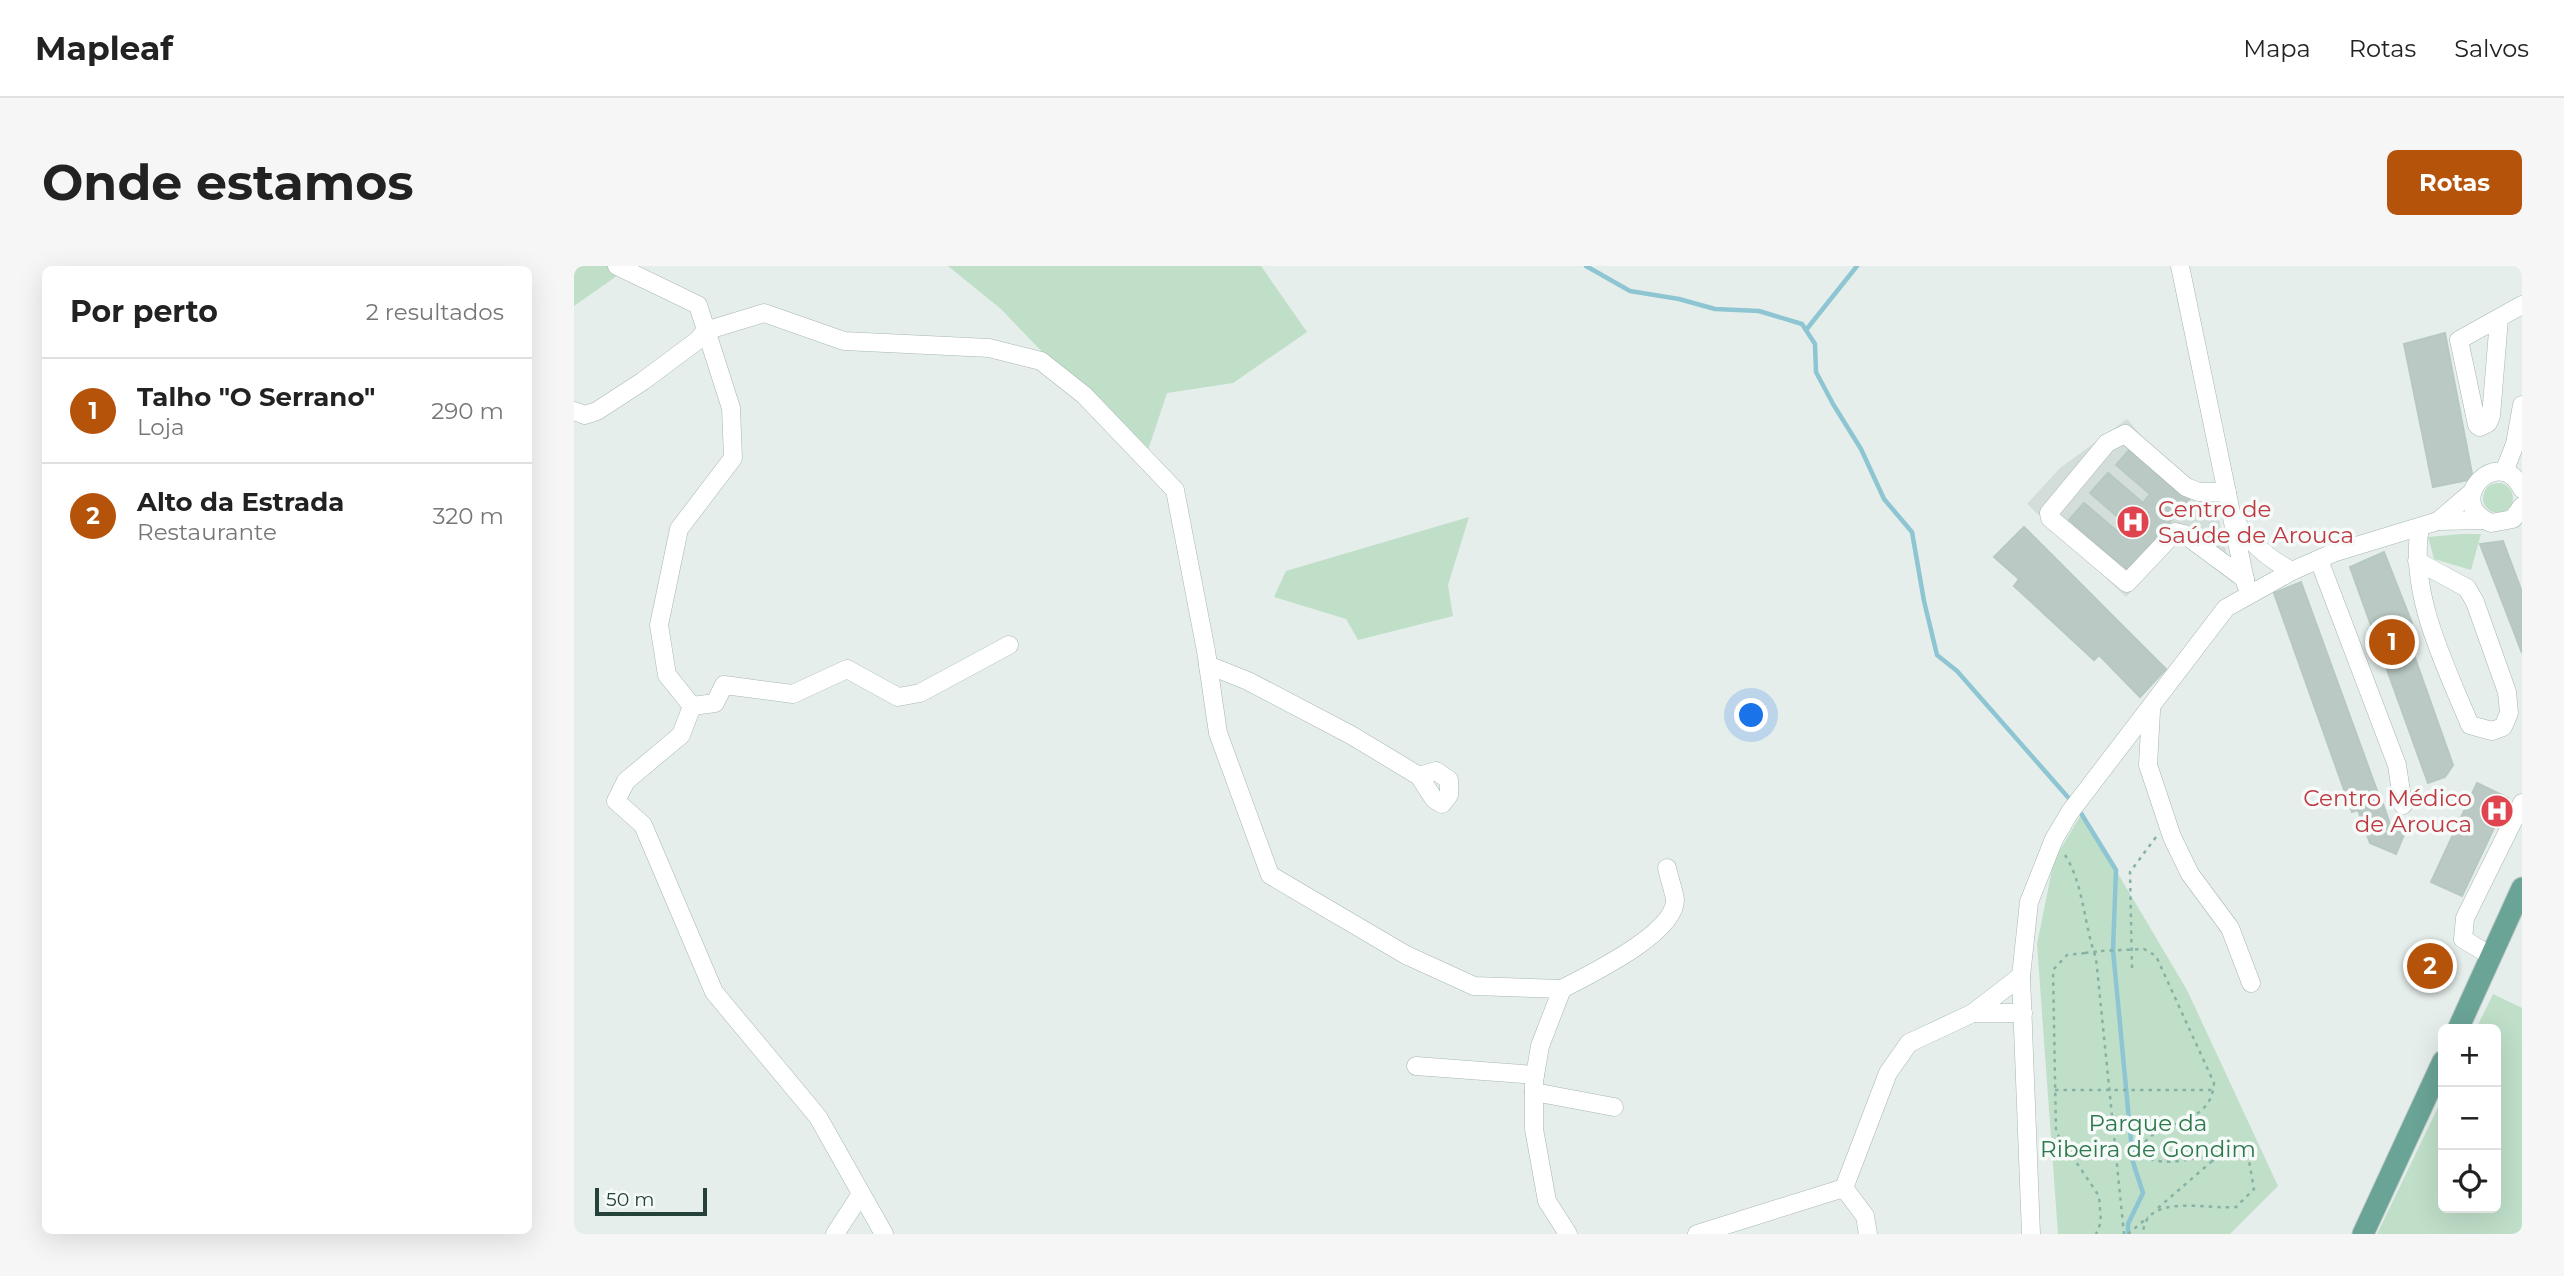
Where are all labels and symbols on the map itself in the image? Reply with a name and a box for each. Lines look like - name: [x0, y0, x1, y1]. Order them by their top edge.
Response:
- place label: Centro de Saúde de Arouca: [2158, 495, 2354, 549]
- hospital icon: Centro de Saúde de Arouca: [2114, 503, 2152, 541]
- pin: 1: [2369, 616, 2415, 668]
- your location: [1734, 698, 1768, 732]
- place label: Centro Médico de Arouca: [2303, 784, 2472, 838]
- hospital icon: Centro Médico de Arouca: [2478, 792, 2516, 830]
- pin: 2: [2407, 940, 2453, 992]
- park label: Parque da Ribeira de Gondim: [2040, 1109, 2256, 1163]
- scale bar: [595, 1185, 707, 1217]

